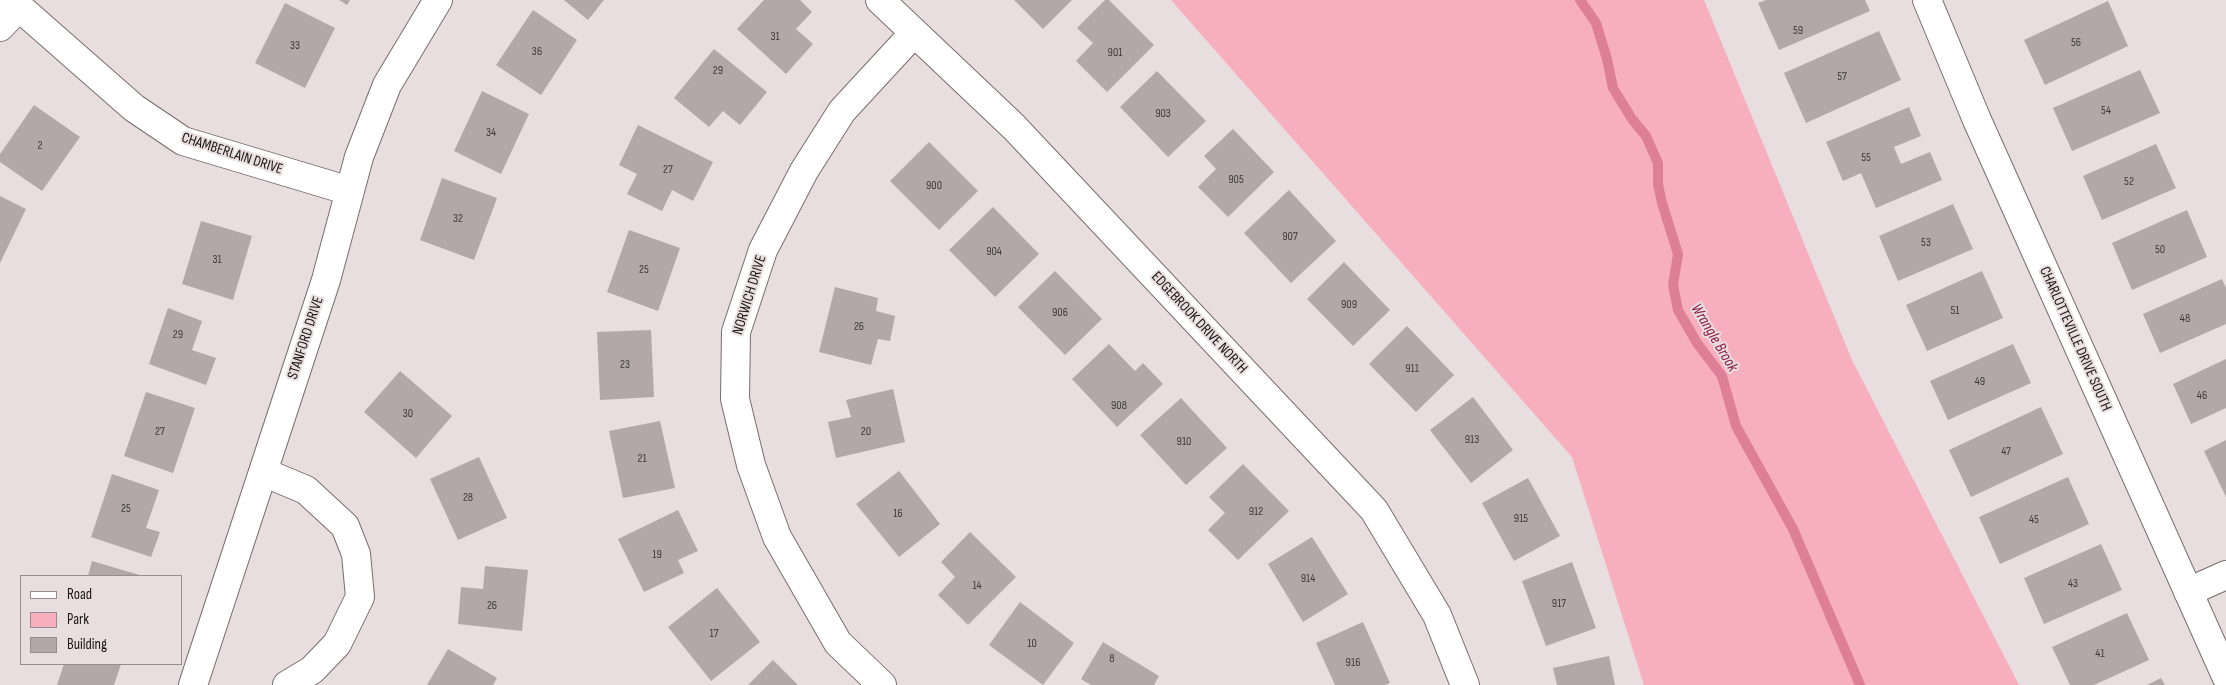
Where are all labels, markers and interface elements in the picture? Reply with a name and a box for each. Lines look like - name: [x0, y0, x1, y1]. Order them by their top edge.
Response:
- house number: 59: [1793, 24, 1803, 38]
- house number: 31: [770, 30, 780, 44]
- house number: 56: [2071, 36, 2081, 50]
- house number: 33: [290, 39, 300, 53]
- house number: 36: [532, 45, 542, 59]
- house number: 901: [1108, 46, 1122, 60]
- house number: 29: [713, 64, 723, 78]
- house number: 57: [1837, 70, 1847, 84]
- house number: 54: [2101, 104, 2111, 118]
- house number: 903: [1155, 107, 1171, 121]
- house number: 34: [486, 126, 496, 140]
- street label: CHAMBERLAIN DRIVE: [179, 129, 285, 179]
- house number: 2: [38, 139, 42, 153]
- house number: 55: [1861, 151, 1871, 165]
- house number: 27: [663, 163, 673, 177]
- house number: 905: [1228, 173, 1244, 187]
- house number: 52: [2124, 175, 2134, 189]
- house number: 900: [926, 179, 942, 193]
- house number: 32: [453, 212, 463, 226]
- house number: 907: [1282, 230, 1298, 244]
- house number: 53: [1921, 236, 1931, 250]
- house number: 50: [2155, 243, 2165, 257]
- house number: 904: [986, 245, 1002, 259]
- house number: 31: [212, 253, 222, 267]
- street label: NORWICH DRIVE: [729, 253, 771, 337]
- house number: 25: [639, 263, 649, 277]
- street label: CHARLOTTEVILLE DRIVE SOUTH: [2035, 264, 2115, 414]
- street label: EDGEBROOK DRIVE NORTH: [1147, 268, 1251, 378]
- street label: STANFORD DRIVE: [284, 294, 328, 382]
- house number: 909: [1341, 298, 1357, 312]
- water label: Wrangle Brook: [1686, 301, 1742, 375]
- house number: 51: [1950, 304, 1960, 318]
- house number: 906: [1052, 306, 1068, 320]
- house number: 48: [2180, 312, 2190, 326]
- house number: 26: [854, 320, 864, 334]
- house number: 29: [173, 328, 183, 342]
- house number: 23: [620, 358, 630, 372]
- house number: 911: [1405, 362, 1419, 376]
- house number: 49: [1975, 375, 1985, 389]
- house number: 46: [2197, 389, 2207, 403]
- house number: 908: [1111, 399, 1127, 413]
- house number: 30: [403, 407, 413, 421]
- house number: 27: [155, 425, 165, 439]
- house number: 20: [861, 425, 871, 439]
- house number: 913: [1465, 433, 1479, 447]
- house number: 910: [1177, 435, 1191, 449]
- house number: 47: [2001, 445, 2011, 459]
- house number: 21: [637, 452, 647, 466]
- house number: 28: [463, 491, 473, 505]
- house number: 25: [121, 502, 131, 516]
- house number: 912: [1249, 505, 1263, 519]
- house number: 16: [893, 507, 903, 521]
- house number: 915: [1514, 512, 1528, 526]
- house number: 45: [2029, 513, 2039, 527]
- house number: 19: [652, 548, 662, 562]
- house number: 914: [1301, 572, 1315, 586]
- legend: [20, 575, 182, 665]
- house number: 43: [2068, 577, 2078, 591]
- house number: 14: [972, 579, 982, 593]
- text: Road: [67, 585, 92, 604]
- house number: 917: [1552, 597, 1566, 611]
- house number: 26: [487, 599, 497, 613]
- text: Park: [67, 610, 89, 629]
- house number: 17: [710, 627, 718, 641]
- text: Building: [67, 635, 107, 654]
- house number: 10: [1027, 637, 1037, 651]
- house number: 41: [2095, 647, 2105, 661]
- house number: 8: [1109, 652, 1115, 666]
- house number: 916: [1346, 656, 1360, 670]

